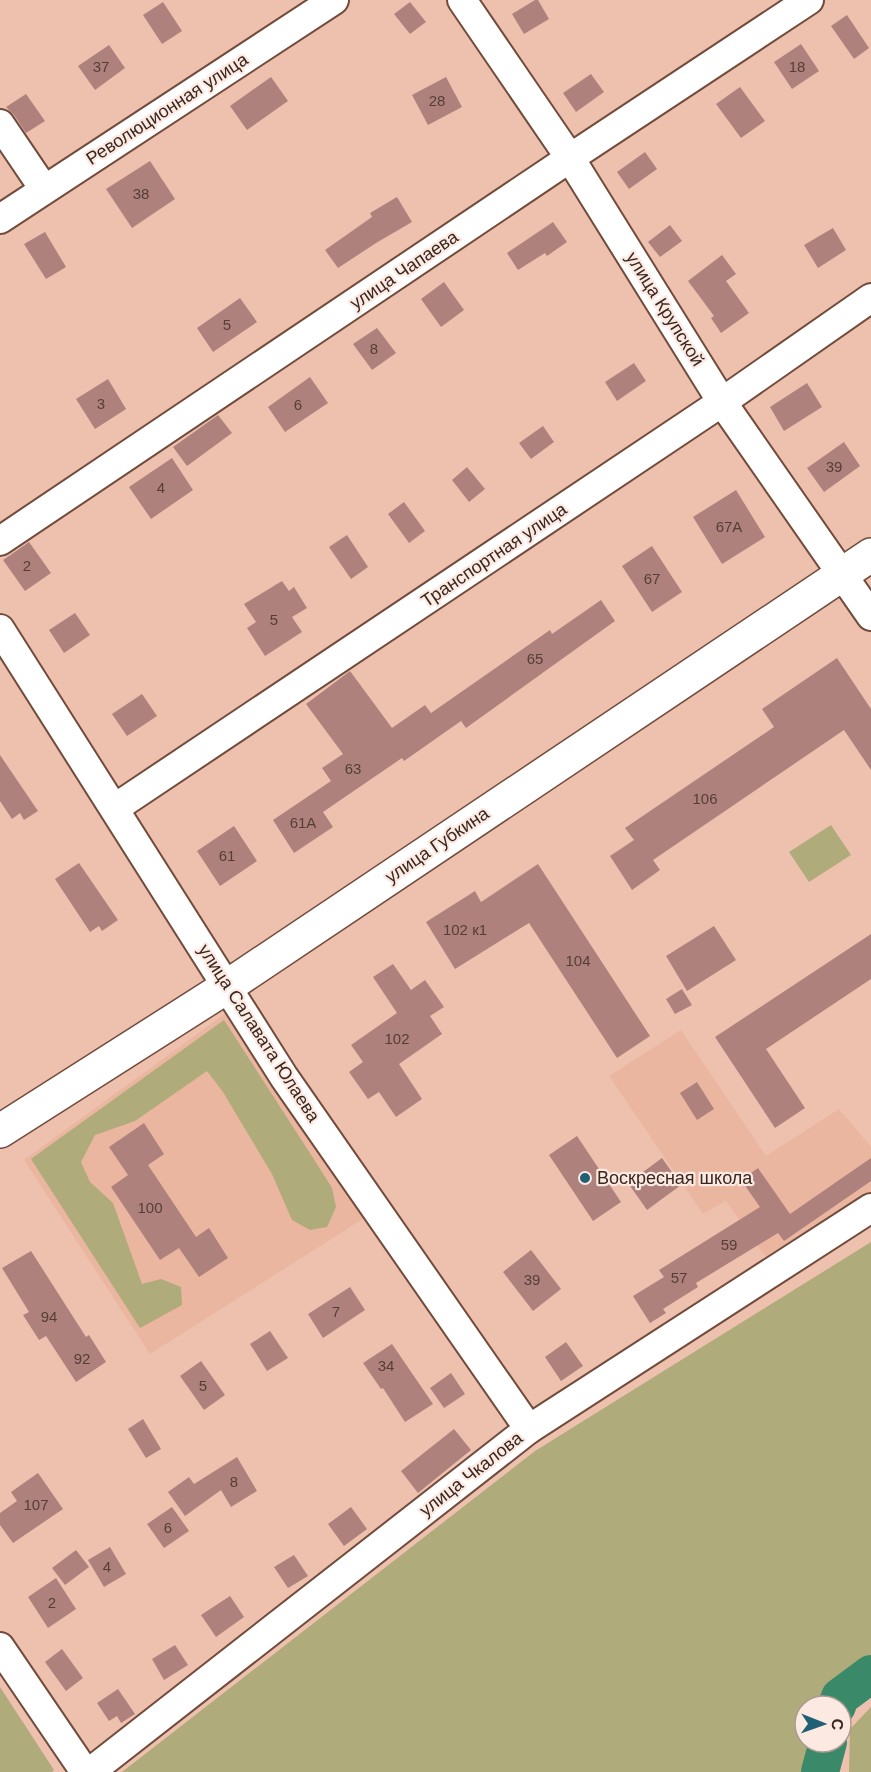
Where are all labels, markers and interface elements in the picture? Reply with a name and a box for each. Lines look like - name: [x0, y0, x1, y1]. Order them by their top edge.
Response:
- street label: Революционная улица: [82, 49, 252, 169]
- house number: 37: [93, 58, 109, 75]
- house number: 18: [789, 58, 805, 75]
- house number: 28: [429, 92, 445, 109]
- house number: 38: [133, 185, 149, 202]
- street label: улица Чапаева: [346, 226, 462, 313]
- street label: улица Крупской: [622, 248, 708, 370]
- house number: 5: [223, 316, 231, 333]
- house number: 8: [370, 340, 378, 357]
- house number: 3: [97, 395, 105, 412]
- house number: 6: [294, 396, 302, 413]
- house number: 39: [826, 458, 842, 475]
- house number: 4: [157, 479, 165, 496]
- street label: Транспортная улица: [418, 498, 571, 611]
- house number: 67А: [716, 518, 742, 535]
- house number: 2: [23, 557, 31, 574]
- house number: 67: [644, 570, 660, 587]
- house number: 5: [270, 611, 278, 628]
- house number: 65: [527, 650, 543, 667]
- house number: 63: [345, 760, 361, 777]
- house number: 106: [692, 790, 718, 807]
- street label: улица Губкина: [381, 802, 493, 887]
- house number: 61А: [290, 814, 316, 831]
- house number: 61: [219, 847, 235, 864]
- house number: 102 к1: [443, 921, 487, 938]
- street label: улица Салавата Юлаева: [194, 941, 324, 1126]
- house number: 104: [565, 952, 591, 969]
- house number: 102: [384, 1030, 410, 1047]
- place label: Воскресная школа: [597, 1168, 753, 1188]
- marker: Воскресная школа: [578, 1171, 592, 1185]
- house number: 100: [137, 1199, 163, 1216]
- house number: 59: [721, 1236, 737, 1253]
- house number: 57: [671, 1269, 687, 1286]
- house number: 39: [524, 1271, 540, 1288]
- house number: 7: [332, 1303, 340, 1320]
- house number: 94: [41, 1308, 57, 1325]
- house number: 92: [74, 1350, 90, 1367]
- house number: 34: [378, 1357, 394, 1374]
- house number: 5: [199, 1377, 207, 1394]
- street label: улица Чкалова: [416, 1427, 527, 1520]
- house number: 8: [230, 1473, 238, 1490]
- house number: 107: [23, 1496, 49, 1513]
- house number: 6: [164, 1519, 172, 1536]
- house number: 4: [103, 1558, 111, 1575]
- house number: 2: [48, 1594, 56, 1611]
- north arrow: [793, 1694, 853, 1754]
- text: С: [829, 1718, 846, 1731]

